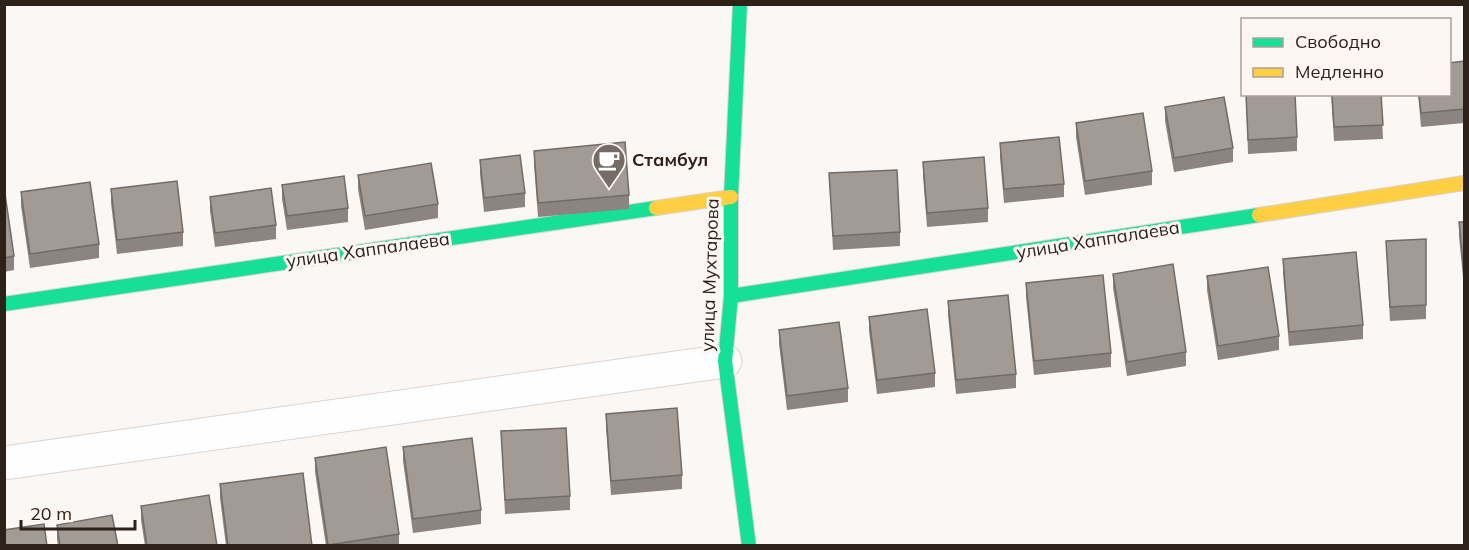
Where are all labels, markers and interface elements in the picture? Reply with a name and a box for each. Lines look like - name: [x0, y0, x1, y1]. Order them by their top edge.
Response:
- legend: [1241, 18, 1451, 96]
- text: Свободно: [1295, 30, 1381, 53]
- text: Медленно: [1295, 60, 1384, 83]
- cafe icon: Стамбул: [591, 142, 627, 189]
- place label: Стамбул: [632, 148, 708, 171]
- street label: улица Мухтарова: [695, 198, 724, 352]
- street label: улица Хаппалаева: [1015, 215, 1181, 264]
- street label: улица Хаппалаева: [285, 227, 451, 272]
- scale bar: [21, 493, 135, 531]
- text: 20 m: [30, 502, 72, 525]

